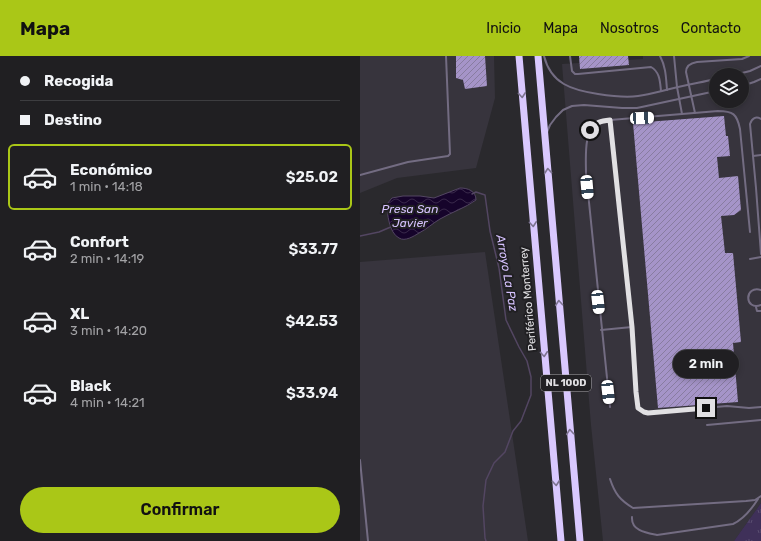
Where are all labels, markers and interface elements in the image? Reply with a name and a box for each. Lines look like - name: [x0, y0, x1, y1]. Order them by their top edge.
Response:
- text: Mapa: [20, 17, 70, 40]
- text: Inicio: [486, 20, 521, 37]
- text: Mapa: [543, 20, 578, 37]
- text: Nosotros: [600, 20, 659, 37]
- text: Contacto: [681, 20, 741, 37]
- map controls: [709, 68, 749, 108]
- button: layers: [709, 68, 749, 108]
- text: Recogida: [44, 72, 113, 90]
- one-way arrow: [517, 92, 526, 98]
- text: Destino: [44, 111, 102, 129]
- car: [630, 111, 654, 125]
- route start: [581, 121, 599, 139]
- icon: car: [22, 159, 58, 195]
- text: Económico: [70, 161, 152, 179]
- text: $25.02: [286, 168, 338, 186]
- one-way arrow: [543, 168, 552, 174]
- car: [580, 175, 594, 199]
- text: 1 min · 14:18: [70, 179, 143, 194]
- water label: Presa San Javier: [382, 202, 438, 230]
- one-way arrow: [528, 221, 537, 227]
- icon: car: [22, 231, 58, 267]
- text: Confort: [70, 233, 129, 251]
- water label: Arroyo La Paz: [493, 233, 521, 312]
- text: $33.77: [288, 240, 338, 258]
- street label: Periférico Monterrey: [517, 246, 539, 352]
- text: 2 min · 14:19: [70, 251, 144, 266]
- car: [591, 289, 605, 315]
- one-way arrow: [555, 300, 564, 306]
- icon: car: [22, 303, 58, 339]
- text: XL: [70, 305, 89, 323]
- text: $42.53: [285, 312, 338, 330]
- text: 3 min · 14:20: [70, 323, 147, 338]
- callout: 2 min: [673, 350, 739, 378]
- one-way arrow: [539, 351, 548, 357]
- text: 2 min: [689, 356, 723, 371]
- icon: car: [22, 375, 58, 411]
- road number: NL 100D: [541, 375, 591, 391]
- text: Black: [70, 377, 111, 395]
- car: [601, 379, 615, 405]
- text: $33.94: [286, 384, 338, 402]
- text: 4 min · 14:21: [70, 395, 145, 410]
- route end: [697, 399, 715, 417]
- one-way arrow: [566, 429, 575, 435]
- one-way arrow: [551, 480, 560, 486]
- button: Confirmar: [20, 487, 340, 533]

